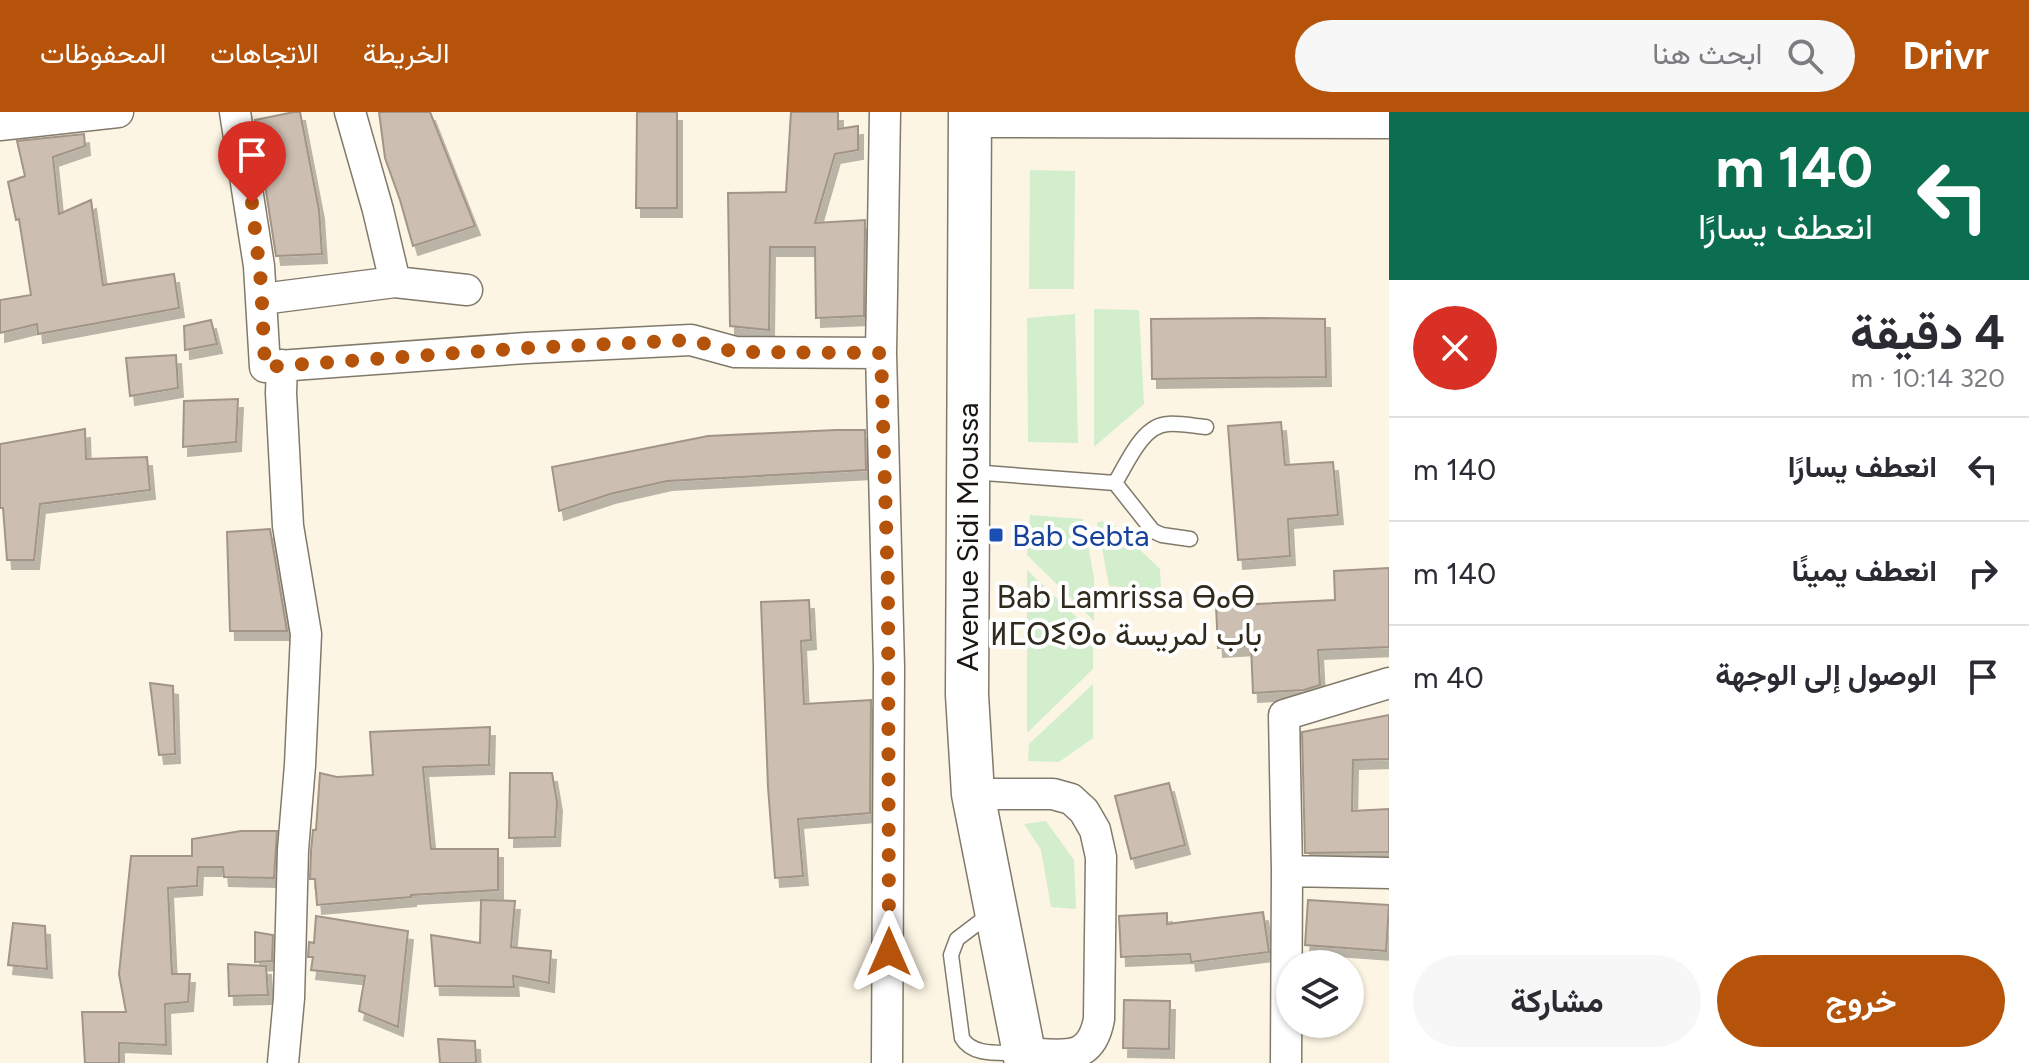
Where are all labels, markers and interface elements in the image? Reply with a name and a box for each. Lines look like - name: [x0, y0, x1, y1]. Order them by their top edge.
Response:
- search box: [1295, 20, 1855, 92]
- text: Drivr: [1903, 33, 1989, 79]
- icon: search: [1783, 34, 1827, 78]
- text: ابحث هنا: [1652, 35, 1763, 72]
- text: المحفوظات: [40, 36, 166, 70]
- text: الاتجاهات: [210, 36, 319, 70]
- text: الخريطة: [363, 36, 449, 70]
- pin: [218, 121, 286, 203]
- icon: arrive: [230, 133, 274, 177]
- text: 140 m: [1715, 134, 1873, 201]
- icon: left: [1901, 144, 2005, 248]
- text: انعطف يسارًا: [1698, 205, 1873, 248]
- text: 4 دقيقة: [1850, 303, 2005, 361]
- button: close: [1413, 306, 1497, 390]
- text: 320 m · 10:14: [1851, 362, 2005, 394]
- street label: Avenue Sidi Moussa: [949, 403, 986, 671]
- icon: left: [1961, 447, 2005, 491]
- text: انعطف يسارًا: [1788, 448, 1937, 485]
- text: 140 m: [1413, 451, 1496, 488]
- place label: Bab Sebta: [1012, 517, 1150, 554]
- marker: Bab Sebta: [987, 526, 1005, 544]
- icon: right: [1961, 551, 2005, 595]
- text: انعطف يمينًا: [1792, 552, 1937, 589]
- text: 140 m: [1413, 555, 1496, 592]
- district label: Bab Lamrissa ⴱⴰⴱ ⵍⵎⵔⵉⵙⴰ باب لمريسة: [990, 578, 1262, 654]
- icon: arrive: [1961, 655, 2005, 699]
- text: الوصول إلى الوجهة: [1715, 656, 1937, 693]
- text: 40 m: [1413, 659, 1484, 696]
- position arrow: [847, 910, 931, 994]
- map controls: [1276, 950, 1364, 1038]
- button: layers: [1276, 950, 1364, 1038]
- button: مشاركة: [1413, 955, 1701, 1047]
- button: خروج: [1717, 955, 2005, 1047]

